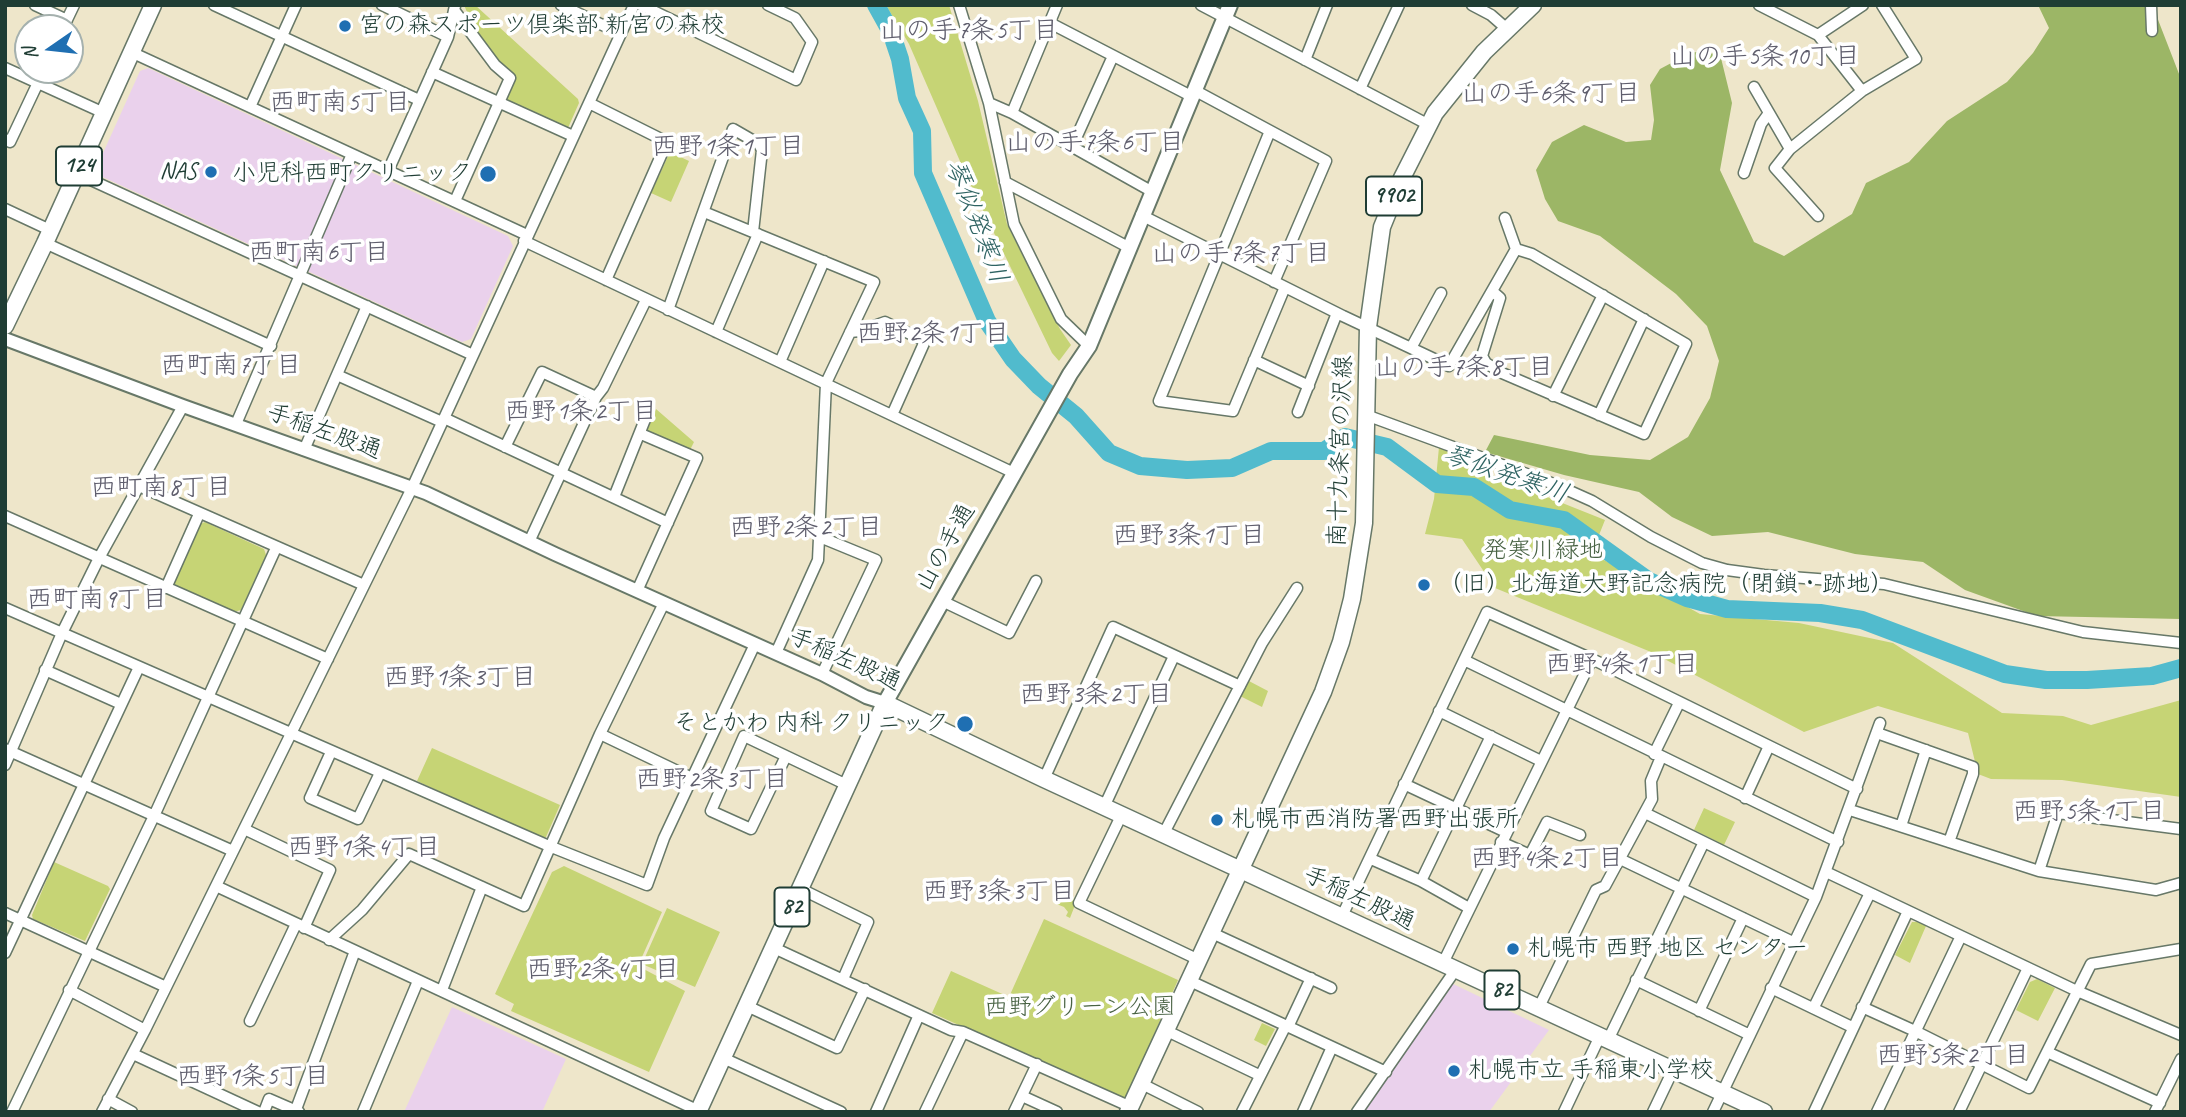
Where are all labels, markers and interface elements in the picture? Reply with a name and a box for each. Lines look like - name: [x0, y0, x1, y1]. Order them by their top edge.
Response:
- place label: 宮の森スポーツ倶楽部 新宮の森校: [359, 12, 725, 40]
- north arrow: [14, 14, 84, 84]
- district label: 山の手7条5丁目: [879, 15, 1059, 47]
- marker: 宮の森スポーツ倶楽部 新宮の森校: [337, 18, 353, 34]
- district label: 山の手5条10丁目: [1669, 41, 1861, 73]
- text: N: [17, 45, 44, 62]
- district label: 山の手6条9丁目: [1461, 78, 1641, 110]
- district label: 西町南5丁目: [269, 87, 411, 119]
- district label: 山の手7条6丁目: [1005, 127, 1185, 159]
- district label: 西野1条1丁目: [651, 131, 805, 163]
- road number: 124: [56, 146, 102, 186]
- water label: 琴似発寒川: [938, 156, 1014, 288]
- place label: NAS: [159, 158, 197, 186]
- place label: 小児科西町クリニック: [232, 160, 472, 188]
- marker: NAS: [203, 164, 219, 180]
- marker: 小児科西町クリニック: [478, 164, 498, 184]
- road number: 9902: [1366, 176, 1422, 216]
- district label: 西町南6丁目: [248, 237, 390, 269]
- district label: 山の手7条7丁目: [1151, 238, 1331, 270]
- district label: 西野2条1丁目: [856, 318, 1010, 350]
- district label: 西町南7丁目: [160, 350, 302, 382]
- district label: 山の手7条8丁目: [1374, 352, 1554, 384]
- street label: 南十九条宮の沢線: [1323, 355, 1359, 547]
- district label: 西野1条2丁目: [504, 396, 658, 428]
- street label: 手稲左股通: [263, 398, 385, 466]
- water label: 琴似発寒川: [1439, 439, 1573, 511]
- district label: 西町南8丁目: [90, 472, 232, 504]
- street label: 山の手通: [910, 499, 982, 597]
- district label: 西野2条2丁目: [729, 512, 883, 544]
- district label: 西野3条1丁目: [1112, 520, 1266, 552]
- park label: 発寒川緑地: [1483, 537, 1603, 565]
- place label: （旧）北海道大野記念病院（閉鎖・跡地）: [1438, 571, 1894, 599]
- marker: （旧）北海道大野記念病院（閉鎖・跡地）: [1416, 577, 1432, 593]
- district label: 西町南9丁目: [26, 584, 168, 616]
- street label: 手稲左股通: [784, 622, 906, 698]
- district label: 西野4条1丁目: [1545, 649, 1699, 681]
- district label: 西野1条3丁目: [383, 662, 537, 694]
- district label: 西野3条2丁目: [1019, 679, 1173, 711]
- place label: そとかわ 内科 クリニック: [673, 710, 949, 738]
- marker: そとかわ 内科 クリニック: [955, 714, 975, 734]
- district label: 西野2条3丁目: [635, 764, 789, 796]
- district label: 西野5条1丁目: [2012, 796, 2166, 828]
- place label: 札幌市西消防署西野出張所: [1231, 806, 1519, 834]
- marker: 札幌市西消防署西野出張所: [1209, 812, 1225, 828]
- district label: 西野1条4丁目: [287, 832, 441, 864]
- district label: 西野4条2丁目: [1470, 843, 1624, 875]
- street label: 手稲左股通: [1299, 861, 1419, 937]
- district label: 西野3条3丁目: [922, 876, 1076, 908]
- road number: 82: [774, 888, 810, 926]
- place label: 札幌市 西野 地区 センター: [1527, 935, 1808, 963]
- marker: 札幌市 西野 地区 センター: [1505, 941, 1521, 957]
- district label: 西野2条4丁目: [526, 954, 680, 986]
- road number: 82: [1484, 970, 1520, 1009]
- park label: 西野グリーン公園: [984, 994, 1176, 1022]
- district label: 西野5条2丁目: [1876, 1040, 2030, 1072]
- place label: 札幌市立 手稲東小学校: [1468, 1057, 1714, 1085]
- district label: 西野1条5丁目: [176, 1061, 330, 1093]
- marker: 札幌市立 手稲東小学校: [1446, 1063, 1462, 1079]

